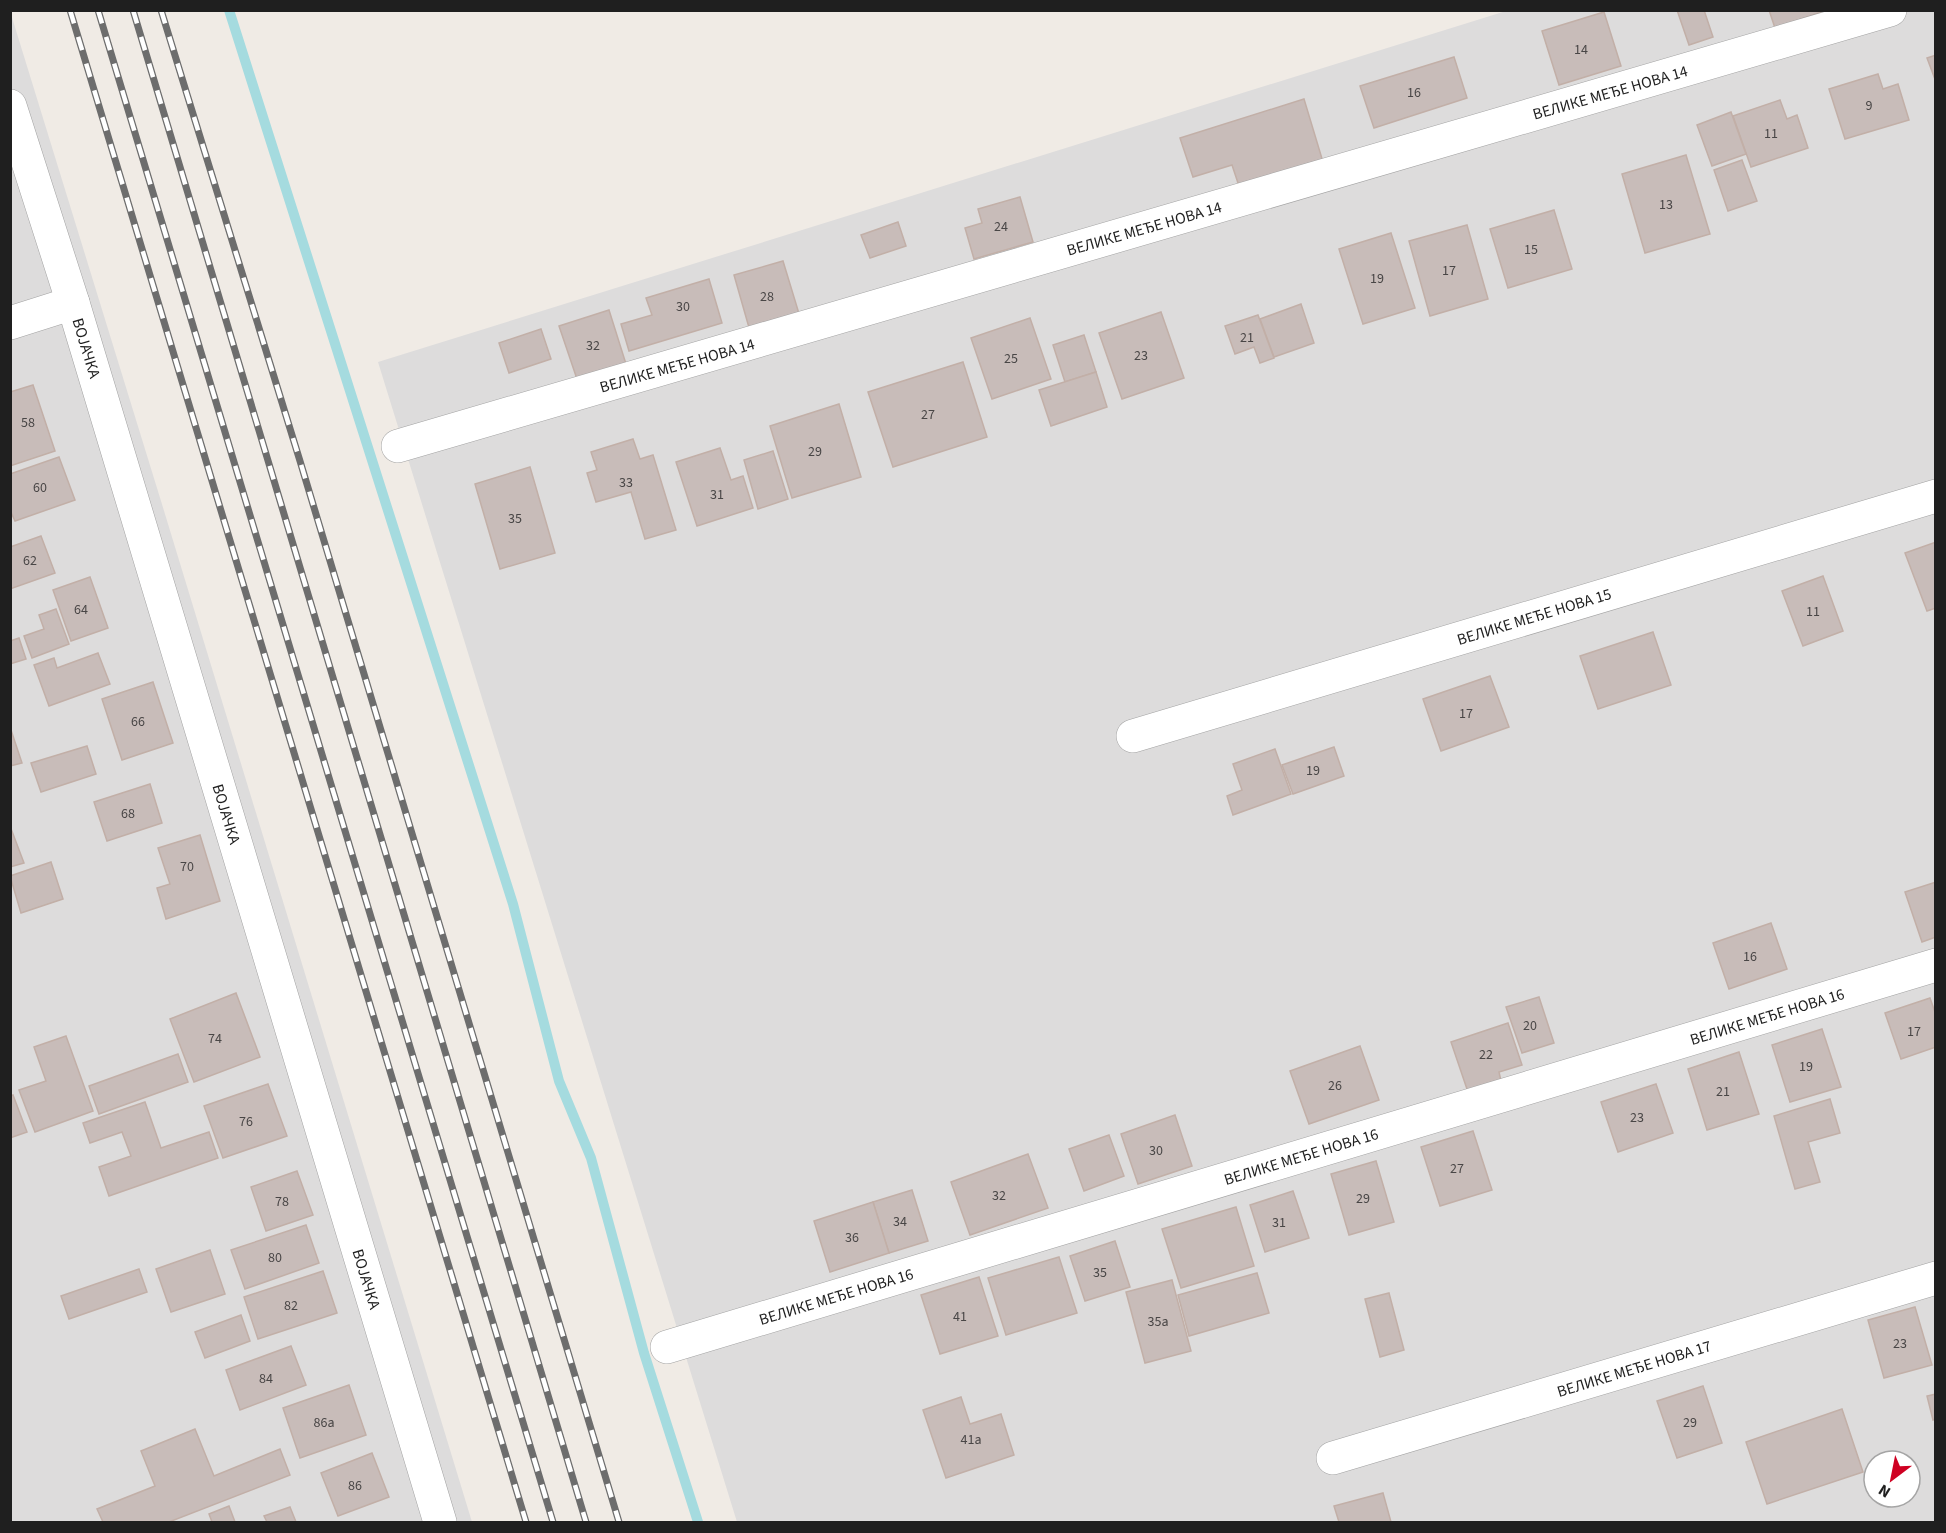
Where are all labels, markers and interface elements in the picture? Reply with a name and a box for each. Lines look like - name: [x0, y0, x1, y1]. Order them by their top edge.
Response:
- house number: 14: [1574, 40, 1588, 60]
- street label: ВЕЛИКЕ МЕЂЕ НОВА 14: [1530, 60, 1690, 126]
- house number: 16: [1407, 83, 1421, 103]
- house number: 9: [1866, 96, 1873, 116]
- house number: 11: [1764, 124, 1778, 144]
- house number: 13: [1659, 195, 1673, 215]
- street label: ВЕЛИКЕ МЕЂЕ НОВА 14: [1064, 196, 1224, 262]
- house number: 24: [994, 217, 1008, 237]
- house number: 15: [1524, 240, 1538, 260]
- house number: 17: [1442, 261, 1456, 281]
- house number: 19: [1370, 269, 1384, 289]
- house number: 28: [760, 287, 774, 307]
- house number: 30: [676, 297, 690, 317]
- street label: ВОЈАЧКА: [66, 315, 106, 381]
- house number: 21: [1240, 328, 1254, 348]
- street label: ВЕЛИКЕ МЕЂЕ НОВА 14: [597, 333, 757, 399]
- house number: 32: [586, 336, 600, 356]
- house number: 23: [1134, 346, 1148, 366]
- house number: 25: [1004, 349, 1018, 369]
- house number: 27: [921, 405, 935, 425]
- house number: 58: [21, 413, 35, 433]
- house number: 29: [808, 442, 822, 462]
- house number: 33: [619, 473, 633, 493]
- house number: 60: [33, 478, 47, 498]
- house number: 31: [710, 485, 724, 505]
- house number: 35: [508, 509, 522, 529]
- house number: 62: [23, 551, 37, 571]
- street label: ВЕЛИКЕ МЕЂЕ НОВА 15: [1454, 583, 1614, 651]
- house number: 64: [74, 600, 88, 620]
- house number: 11: [1806, 602, 1820, 622]
- house number: 17: [1459, 704, 1473, 724]
- house number: 66: [131, 712, 145, 732]
- house number: 19: [1306, 761, 1320, 781]
- street label: ВОЈАЧКА: [206, 781, 246, 847]
- house number: 68: [121, 804, 135, 824]
- house number: 70: [180, 857, 194, 877]
- house number: 16: [1743, 947, 1757, 967]
- street label: ВЕЛИКЕ МЕЂЕ НОВА 16: [1687, 983, 1847, 1051]
- house number: 20: [1523, 1016, 1537, 1036]
- house number: 17: [1907, 1022, 1921, 1042]
- house number: 74: [208, 1029, 222, 1049]
- house number: 22: [1479, 1045, 1493, 1065]
- house number: 19: [1799, 1057, 1813, 1077]
- house number: 26: [1328, 1076, 1342, 1096]
- house number: 21: [1716, 1082, 1730, 1102]
- house number: 23: [1630, 1108, 1644, 1128]
- house number: 76: [239, 1112, 253, 1132]
- street label: ВЕЛИКЕ МЕЂЕ НОВА 16: [1221, 1123, 1381, 1191]
- house number: 30: [1149, 1141, 1163, 1161]
- house number: 27: [1450, 1159, 1464, 1179]
- house number: 32: [992, 1186, 1006, 1206]
- house number: 29: [1356, 1189, 1370, 1209]
- house number: 78: [275, 1192, 289, 1212]
- house number: 34: [893, 1212, 907, 1232]
- house number: 31: [1272, 1213, 1286, 1233]
- house number: 36: [845, 1228, 859, 1248]
- street label: ВОЈАЧКА: [346, 1246, 386, 1312]
- house number: 80: [268, 1248, 282, 1268]
- street label: ВЕЛИКЕ МЕЂЕ НОВА 16: [756, 1263, 916, 1331]
- house number: 35: [1093, 1263, 1107, 1283]
- house number: 82: [284, 1296, 298, 1316]
- house number: 41: [953, 1307, 967, 1327]
- house number: 35a: [1148, 1312, 1168, 1332]
- house number: 23: [1893, 1334, 1907, 1354]
- street label: ВЕЛИКЕ МЕЂЕ НОВА 17: [1554, 1335, 1714, 1403]
- house number: 84: [259, 1369, 273, 1389]
- house number: 86a: [314, 1413, 334, 1433]
- house number: 29: [1683, 1413, 1697, 1433]
- house number: 41a: [961, 1430, 981, 1450]
- north arrow: [1862, 1449, 1922, 1509]
- house number: 86: [348, 1476, 362, 1496]
- text: N: [1874, 1479, 1895, 1503]

